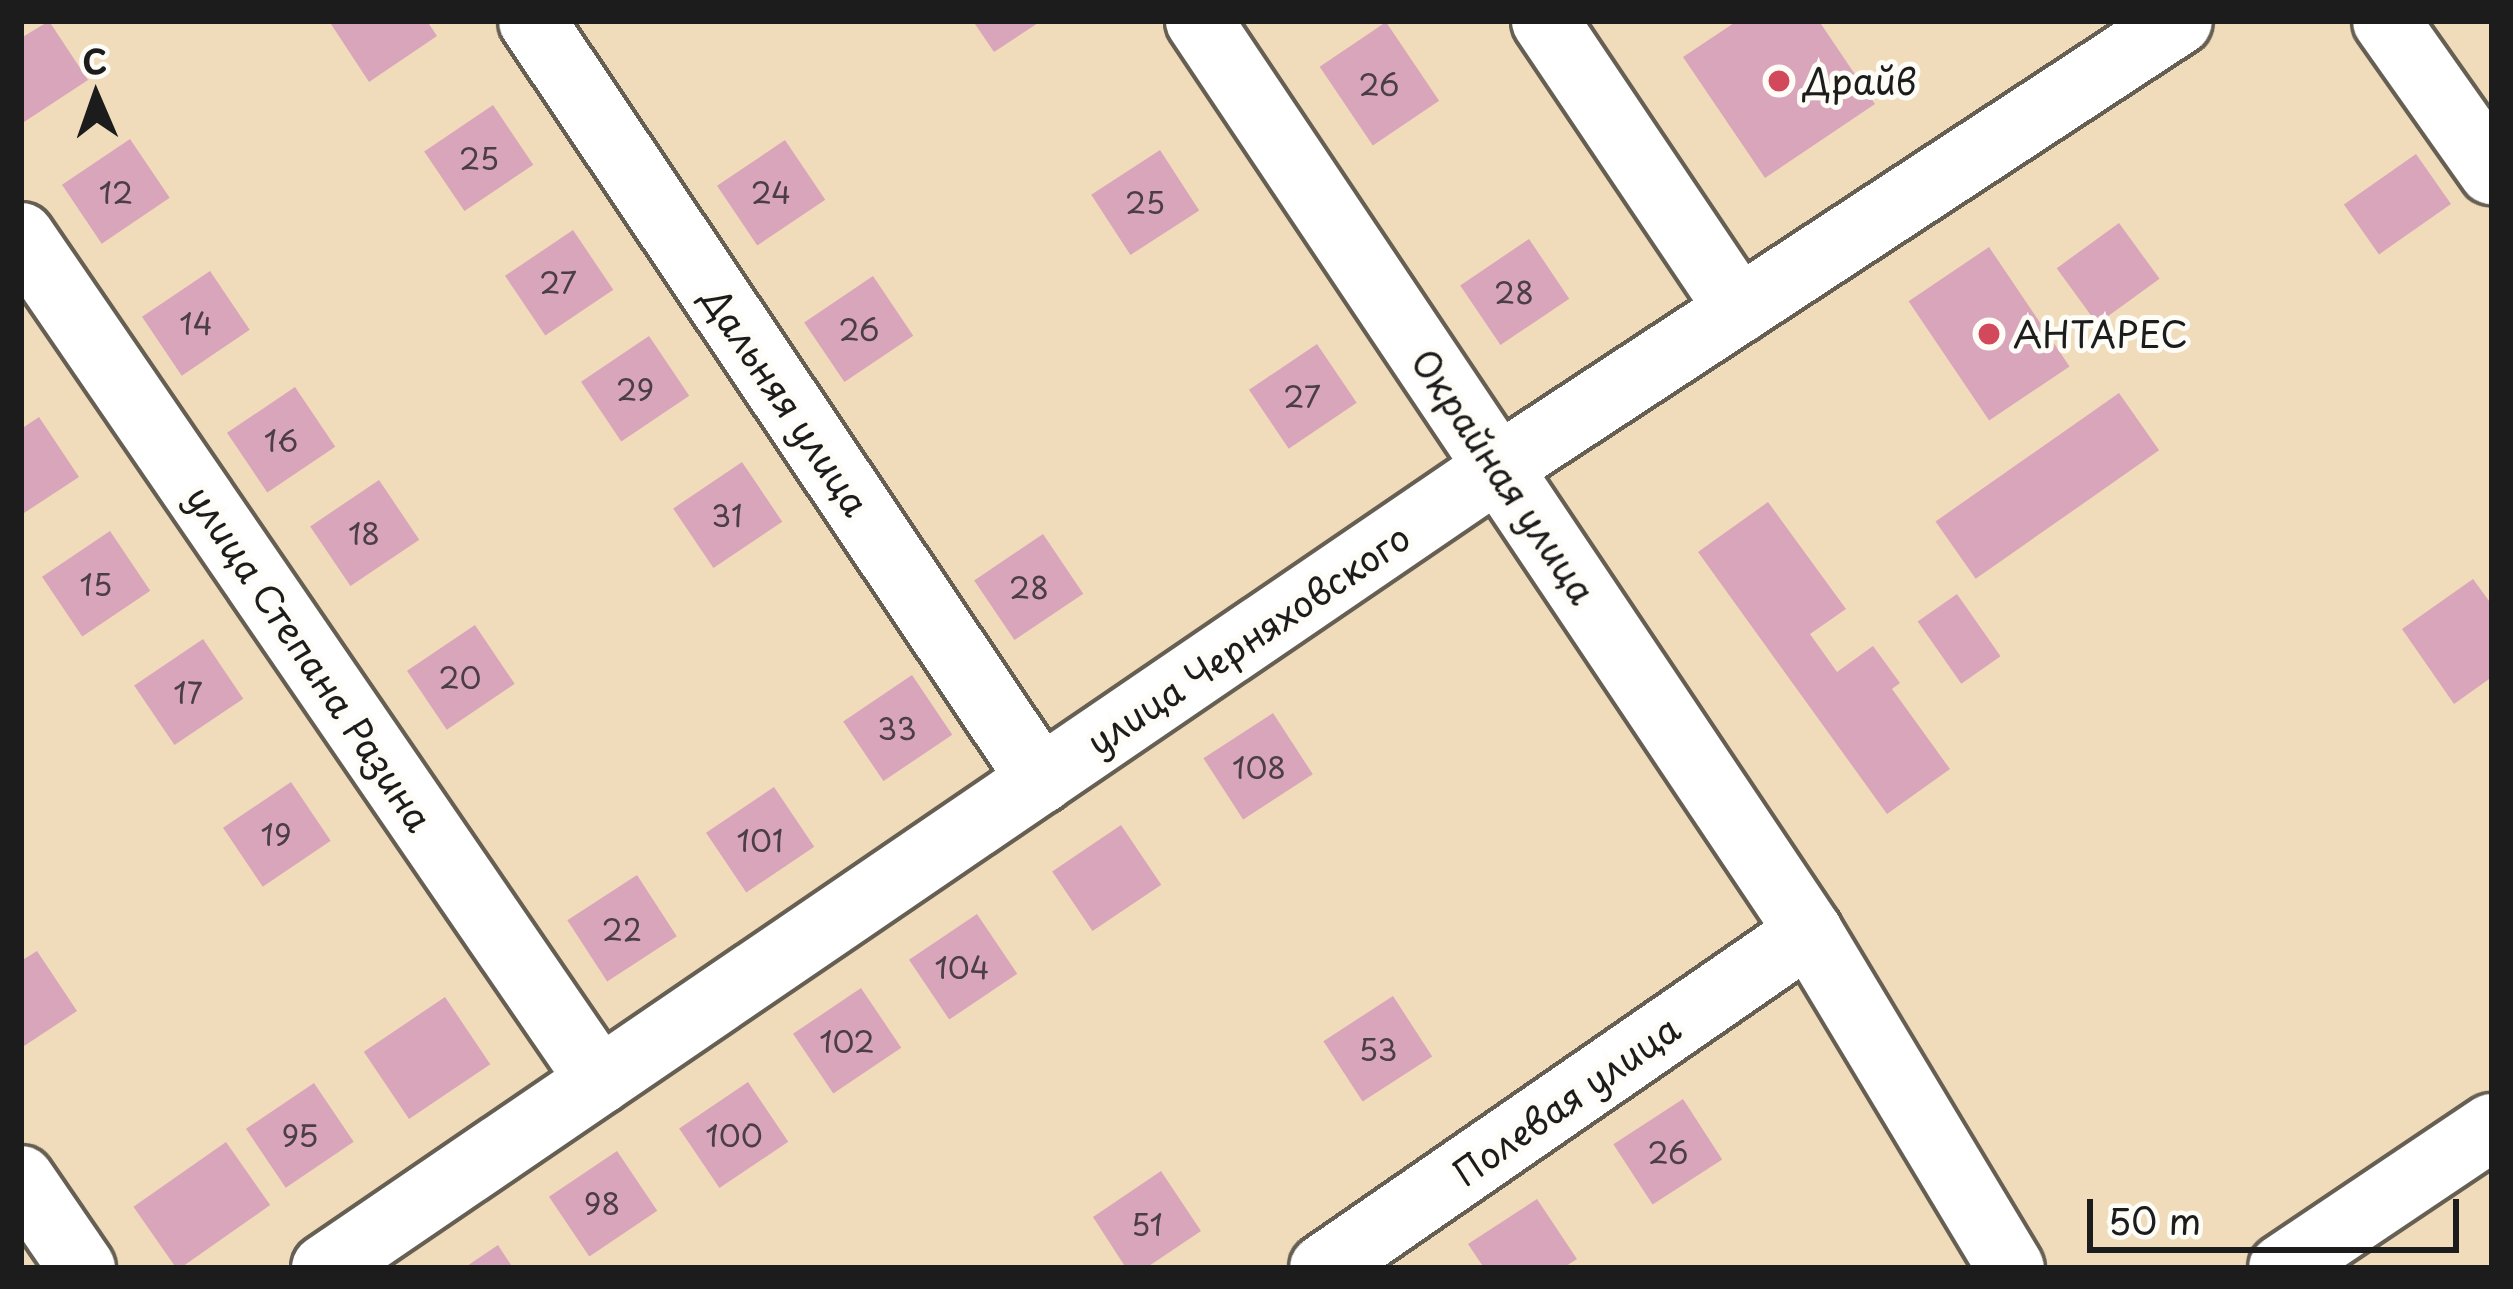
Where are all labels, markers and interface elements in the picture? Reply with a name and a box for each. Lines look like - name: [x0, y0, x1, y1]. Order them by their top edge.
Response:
- text: С: [81, 35, 108, 85]
- north arrow: [36, 36, 156, 156]
- place label: Драйв: [1803, 59, 1917, 103]
- house number: 26: [1358, 66, 1400, 102]
- marker: Драйв: [1766, 68, 1792, 94]
- house number: 25: [459, 140, 499, 176]
- house number: 12: [99, 174, 133, 210]
- house number: 24: [751, 174, 791, 210]
- house number: 25: [1125, 184, 1165, 220]
- house number: 27: [539, 264, 577, 300]
- house number: 28: [1494, 274, 1534, 310]
- street label: Дальняя улица: [693, 278, 879, 524]
- house number: 14: [179, 305, 213, 341]
- house number: 26: [838, 311, 880, 347]
- place label: АНТАРЕС: [2013, 312, 2188, 356]
- marker: АНТАРЕС: [1976, 321, 2002, 347]
- street label: Окрайная улица: [1402, 340, 1606, 612]
- house number: 29: [616, 371, 654, 407]
- house number: 27: [1283, 378, 1321, 414]
- house number: 16: [264, 422, 298, 458]
- street label: улица Степана Разина: [178, 476, 442, 840]
- house number: 31: [711, 497, 743, 533]
- street label: улица Черняховского: [1077, 514, 1419, 764]
- house number: 18: [348, 515, 380, 551]
- house number: 15: [80, 566, 112, 602]
- house number: 28: [1009, 569, 1049, 605]
- house number: 20: [439, 659, 481, 695]
- house number: 17: [173, 674, 203, 710]
- house number: 33: [877, 710, 917, 746]
- house number: 108: [1232, 749, 1286, 785]
- house number: 19: [260, 816, 292, 852]
- house number: 101: [737, 822, 783, 858]
- house number: 22: [602, 911, 642, 947]
- house number: 104: [934, 949, 990, 985]
- street label: Полевая улица: [1444, 1006, 1688, 1194]
- house number: 102: [819, 1023, 875, 1059]
- house number: 53: [1359, 1031, 1397, 1067]
- house number: 95: [282, 1117, 318, 1153]
- house number: 100: [705, 1117, 763, 1153]
- house number: 26: [1647, 1134, 1689, 1170]
- scale bar: [2093, 1175, 2465, 1249]
- house number: 98: [584, 1185, 620, 1221]
- text: 50 m: [2108, 1193, 2201, 1247]
- house number: 51: [1131, 1206, 1163, 1242]

